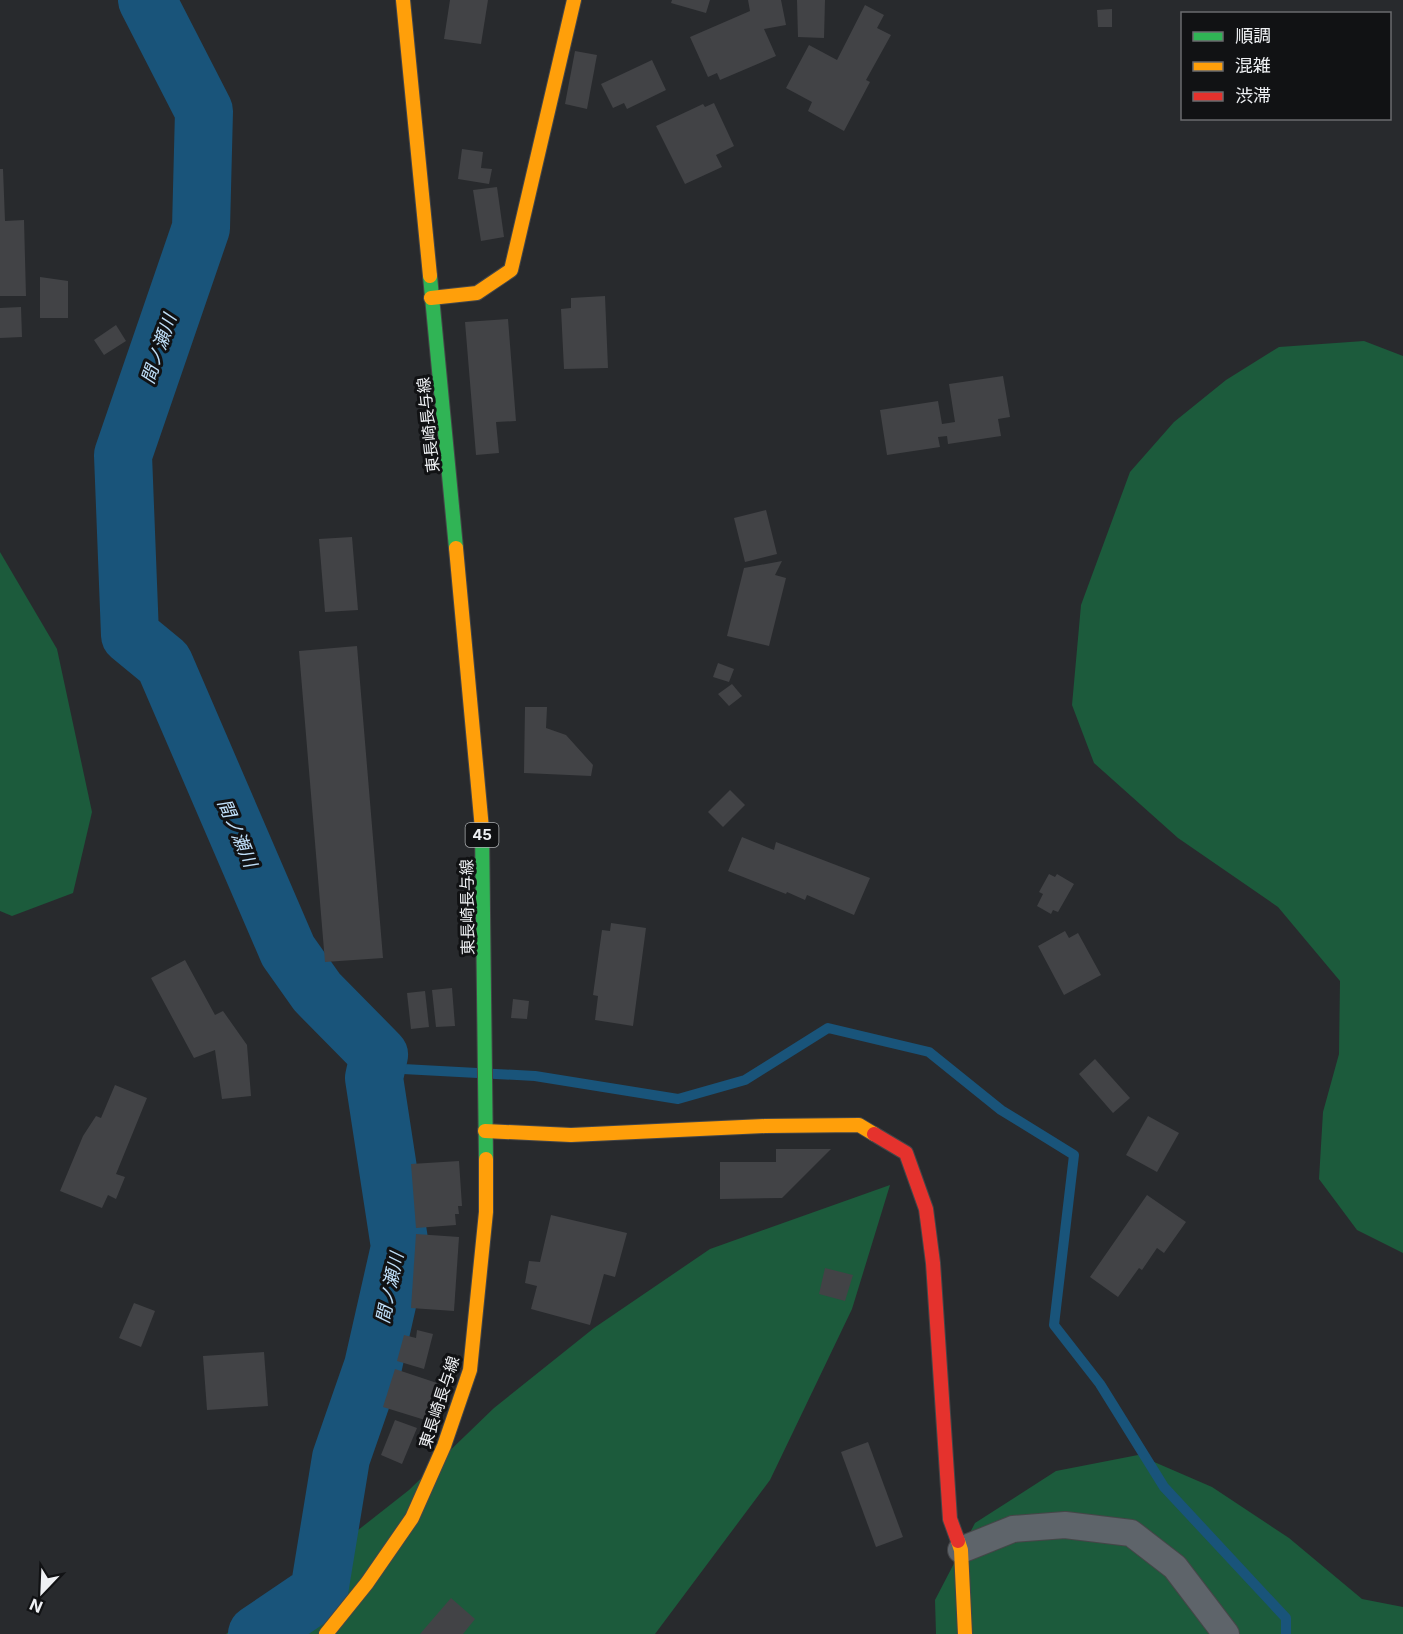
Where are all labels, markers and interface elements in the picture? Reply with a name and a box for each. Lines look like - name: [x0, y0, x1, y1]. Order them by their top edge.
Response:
- legend: [1181, 12, 1391, 120]
- text: 順調: [1235, 25, 1271, 46]
- text: 混雑: [1235, 55, 1271, 76]
- text: 渋滞: [1235, 85, 1271, 106]
- water label: 間ノ瀬川: [137, 309, 181, 386]
- street label: 東長崎長与線: [413, 376, 443, 474]
- water label: 間ノ瀬川: [214, 796, 262, 872]
- road number: 45: [466, 823, 498, 847]
- street label: 東長崎長与線: [456, 859, 478, 955]
- water label: 間ノ瀬川: [372, 1249, 408, 1325]
- street label: 東長崎長与線: [415, 1353, 463, 1451]
- north arrow: [12, 1562, 72, 1622]
- text: N: [27, 1594, 46, 1617]

